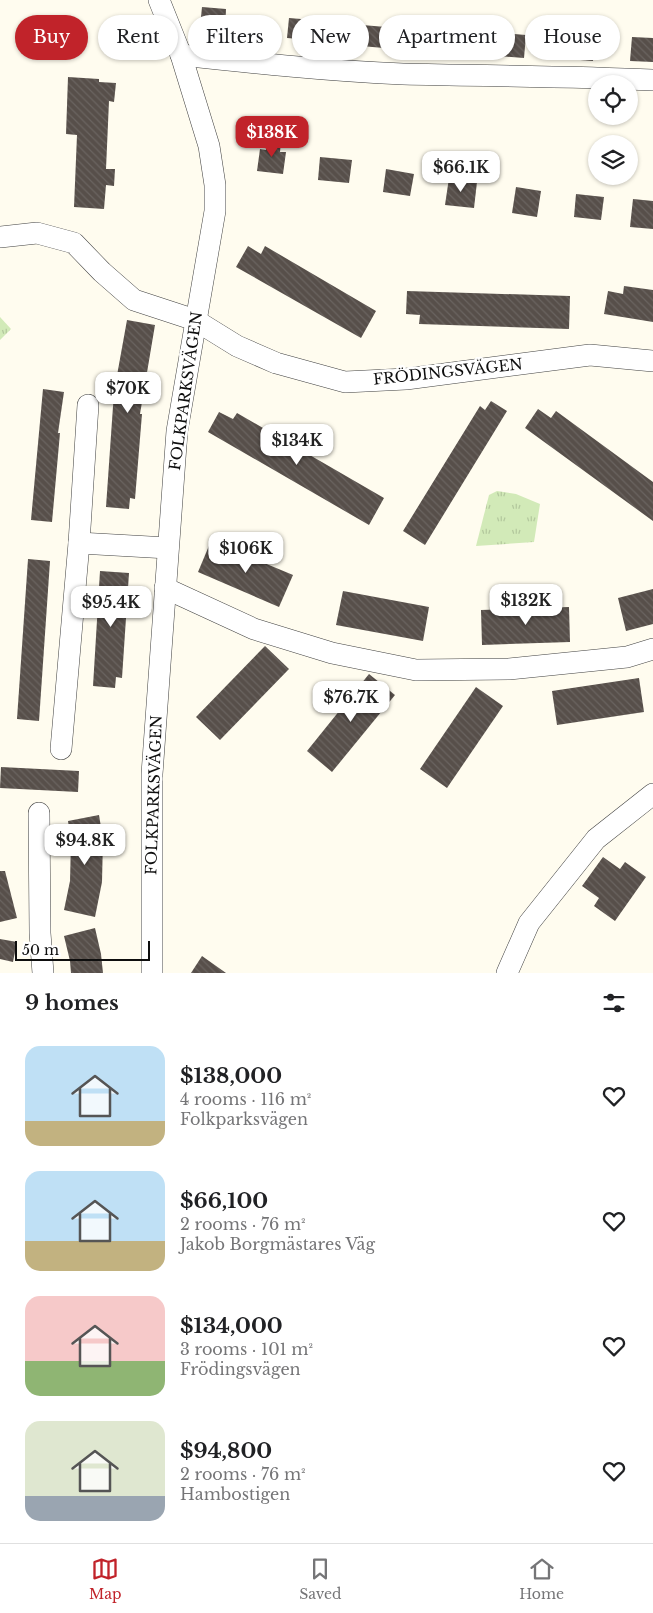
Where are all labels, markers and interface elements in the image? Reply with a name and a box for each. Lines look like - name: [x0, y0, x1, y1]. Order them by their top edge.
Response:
- chip: Buy: [15, 15, 88, 60]
- chip: Rent: [98, 15, 178, 60]
- chip: Filters: [188, 15, 282, 60]
- chip: New: [292, 15, 369, 60]
- chip: Apartment: [379, 15, 515, 60]
- chip: House: [525, 15, 620, 60]
- map controls: [588, 75, 638, 185]
- button: locate: [588, 75, 638, 125]
- pin: $138K: [237, 116, 307, 158]
- text: $138K: [247, 122, 297, 142]
- button: layers: [588, 135, 638, 185]
- pin: $66.1K: [420, 150, 502, 193]
- text: $66.1K: [433, 157, 489, 177]
- street label: FOLKPARKSVÄGEN: [165, 310, 206, 472]
- street label: FRÖDINGSVÄGEN: [372, 354, 524, 389]
- pin: $70K: [98, 372, 158, 414]
- text: $70K: [106, 378, 150, 398]
- pin: $134K: [262, 424, 332, 466]
- text: $134K: [271, 430, 323, 450]
- pin: $106K: [211, 532, 281, 574]
- text: $106K: [219, 538, 273, 558]
- pin: $132K: [491, 584, 561, 626]
- pin: $95.4K: [70, 586, 152, 628]
- text: $132K: [500, 590, 552, 610]
- text: $95.4K: [82, 592, 140, 612]
- pin: $76.7K: [310, 680, 392, 723]
- text: $76.7K: [324, 687, 378, 707]
- street label: FOLKPARKSVÄGEN: [141, 715, 166, 875]
- pin: $94.8K: [44, 824, 126, 866]
- text: $94.8K: [55, 830, 115, 850]
- scale bar: [15, 938, 150, 961]
- text: 50 m: [22, 941, 59, 959]
- icon: filters: [600, 989, 628, 1017]
- text: 9 homes: [25, 990, 119, 1016]
- text: $138,000: [180, 1063, 282, 1089]
- icon: home: [65, 1066, 125, 1126]
- icon: heart: [600, 1082, 628, 1110]
- text: 4 rooms · 116 m²: [180, 1089, 311, 1109]
- text: Folkparksvägen: [180, 1109, 308, 1129]
- text: $66,100: [180, 1188, 268, 1214]
- icon: home: [65, 1191, 125, 1251]
- icon: heart: [600, 1207, 628, 1235]
- text: 2 rooms · 76 m²: [180, 1214, 306, 1234]
- text: Jakob Borgmästares Väg: [180, 1234, 375, 1254]
- text: $134,000: [180, 1313, 283, 1339]
- icon: home: [65, 1316, 125, 1376]
- icon: heart: [600, 1332, 628, 1360]
- text: 3 rooms · 101 m²: [180, 1339, 313, 1359]
- text: Frödingsvägen: [180, 1359, 301, 1379]
- text: $94,800: [180, 1438, 272, 1464]
- icon: home: [65, 1441, 125, 1501]
- icon: heart: [600, 1457, 628, 1485]
- text: 2 rooms · 76 m²: [180, 1464, 306, 1484]
- text: Hambostigen: [180, 1484, 290, 1504]
- tab: Map: [89, 1555, 121, 1603]
- tab: Saved: [299, 1555, 341, 1603]
- tab: Home: [519, 1555, 564, 1603]

